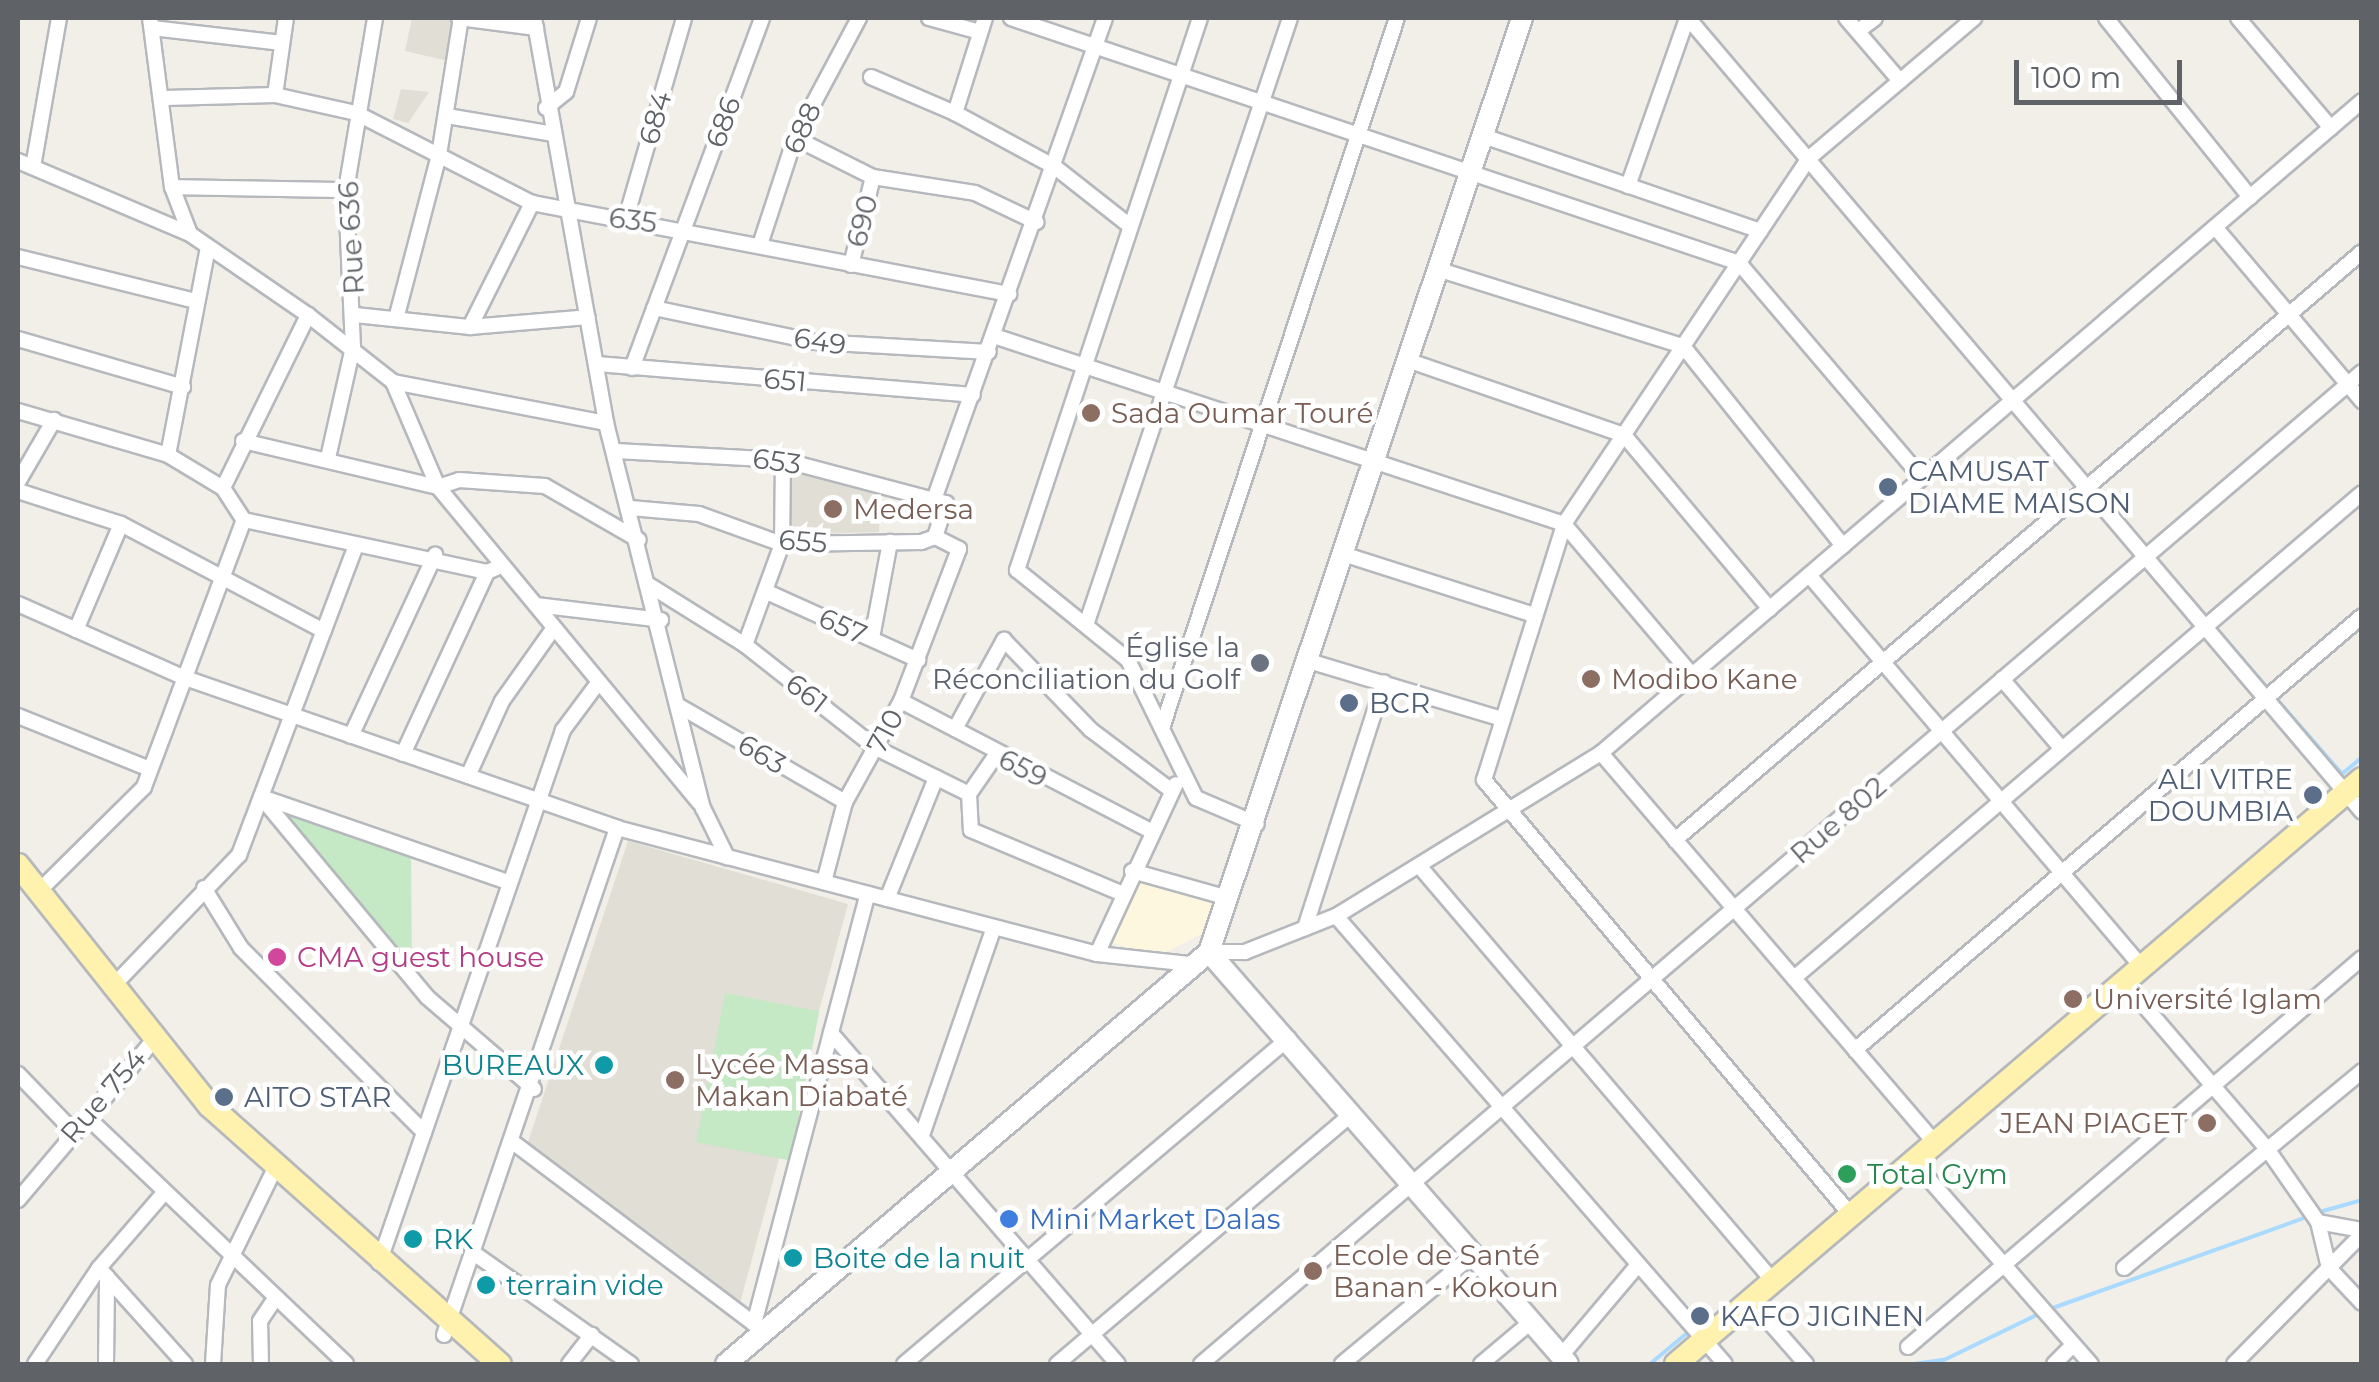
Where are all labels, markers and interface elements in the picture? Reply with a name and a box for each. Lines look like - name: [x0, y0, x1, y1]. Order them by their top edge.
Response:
- scale bar: [2019, 40, 2186, 102]
- text: 100 m: [2031, 59, 2121, 96]
- street label: 684: [631, 88, 679, 148]
- street label: 686: [698, 92, 748, 152]
- street label: 688: [776, 97, 828, 159]
- street label: Rue 636: [331, 181, 371, 295]
- street label: 690: [839, 191, 885, 251]
- street label: 635: [607, 200, 659, 240]
- street label: 649: [791, 320, 849, 362]
- street label: 651: [762, 361, 808, 399]
- place label: Sada Oumar Touré: [1111, 396, 1373, 430]
- marker: Sada Oumar Touré: [1080, 402, 1102, 424]
- street label: 653: [751, 441, 803, 481]
- place label: CAMUSAT DIAME MAISON: [1908, 454, 2131, 520]
- marker: CAMUSAT DIAME MAISON: [1877, 476, 1899, 498]
- place label: Medersa: [853, 492, 974, 526]
- marker: Medersa: [822, 498, 844, 520]
- street label: 655: [778, 523, 828, 559]
- street label: 657: [814, 601, 872, 651]
- place label: Église la Réconciliation du Golf: [932, 630, 1240, 696]
- marker: Église la Réconciliation du Golf: [1249, 652, 1271, 674]
- place label: Modibo Kane: [1611, 662, 1798, 696]
- street label: 661: [779, 666, 835, 720]
- marker: Modibo Kane: [1580, 668, 1602, 690]
- place label: BCR: [1369, 686, 1430, 720]
- marker: BCR: [1338, 692, 1360, 714]
- street label: 710: [860, 703, 910, 759]
- street label: 663: [732, 727, 792, 781]
- street label: 659: [993, 742, 1053, 794]
- place label: ALI VITRE DOUMBIA: [2148, 762, 2293, 828]
- street label: Rue 802: [1783, 769, 1893, 871]
- marker: ALI VITRE DOUMBIA: [2302, 784, 2324, 806]
- place label: CMA guest house: [297, 940, 544, 974]
- marker: CMA guest house: [266, 946, 288, 968]
- place label: Université Iglam: [2093, 982, 2322, 1016]
- marker: Université Iglam: [2062, 988, 2084, 1010]
- street label: Rue 754: [53, 1042, 153, 1150]
- place label: Lycée Massa Makan Diabaté: [695, 1047, 908, 1113]
- place label: BUREAUX: [442, 1048, 584, 1082]
- marker: BUREAUX: [593, 1054, 615, 1076]
- marker: Lycée Massa Makan Diabaté: [664, 1069, 686, 1091]
- place label: AITO STAR: [244, 1080, 392, 1114]
- marker: AITO STAR: [213, 1086, 235, 1108]
- place label: JEAN PIAGET: [2000, 1106, 2187, 1140]
- marker: JEAN PIAGET: [2196, 1112, 2218, 1134]
- place label: Total Gym: [1867, 1157, 2008, 1191]
- marker: Total Gym: [1836, 1163, 1858, 1185]
- place label: Mini Market Dalas: [1029, 1202, 1280, 1236]
- marker: Mini Market Dalas: [998, 1208, 1020, 1230]
- place label: RK: [433, 1222, 473, 1256]
- marker: RK: [402, 1228, 424, 1250]
- place label: Ecole de Santé Banan - Kokoun: [1333, 1238, 1559, 1304]
- place label: Boite de la nuit: [813, 1241, 1025, 1275]
- marker: Boite de la nuit: [782, 1247, 804, 1269]
- marker: Ecole de Santé Banan - Kokoun: [1302, 1260, 1324, 1282]
- place label: terrain vide: [506, 1268, 664, 1302]
- marker: terrain vide: [475, 1274, 497, 1296]
- place label: KAFO JIGINEN: [1720, 1299, 1924, 1333]
- marker: KAFO JIGINEN: [1689, 1305, 1711, 1327]

